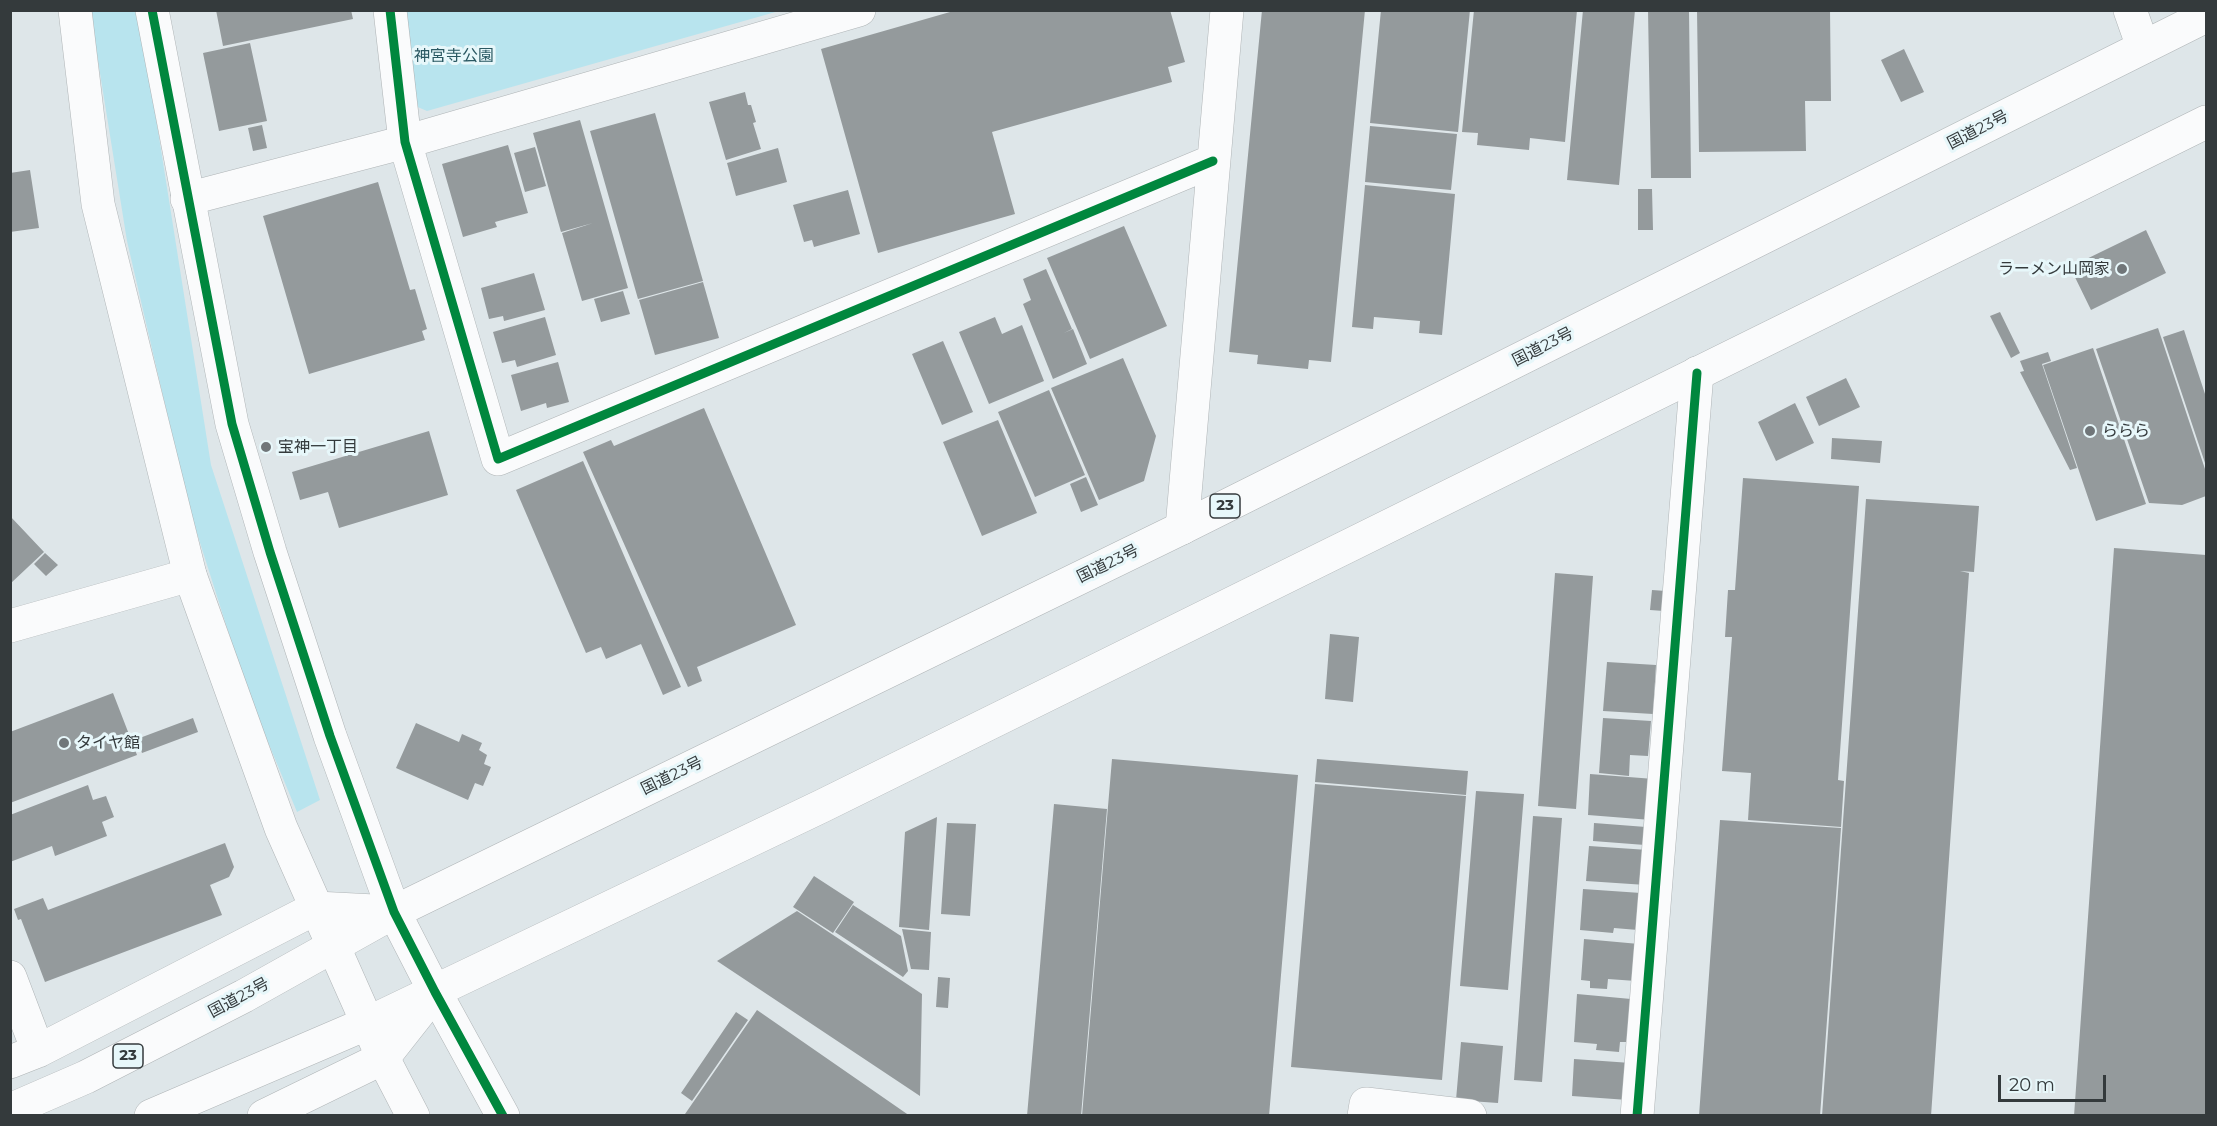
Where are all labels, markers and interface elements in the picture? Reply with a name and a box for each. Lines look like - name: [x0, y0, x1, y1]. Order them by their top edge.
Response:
- park label: 神宮寺公園: [414, 46, 494, 66]
- street label: 国道23号: [1944, 106, 2012, 154]
- place label: ラーメン山岡家: [1998, 259, 2110, 279]
- marker: ラーメン山岡家: [2115, 262, 2129, 276]
- street label: 国道23号: [1509, 323, 1577, 371]
- place label: ららら: [2102, 421, 2150, 441]
- marker: ららら: [2083, 424, 2097, 438]
- place label: 宝神一丁目: [278, 437, 358, 457]
- marker: 宝神一丁目: [259, 440, 273, 454]
- road number: 23: [1210, 494, 1240, 518]
- street label: 国道23号: [1074, 541, 1142, 587]
- place label: タイヤ館: [76, 733, 140, 753]
- marker: タイヤ館: [57, 736, 71, 750]
- street label: 国道23号: [638, 753, 706, 799]
- street label: 国道23号: [205, 974, 273, 1022]
- road number: 23: [113, 1044, 143, 1068]
- scale bar: [2001, 1063, 2109, 1101]
- text: 20 m: [2009, 1074, 2055, 1096]

